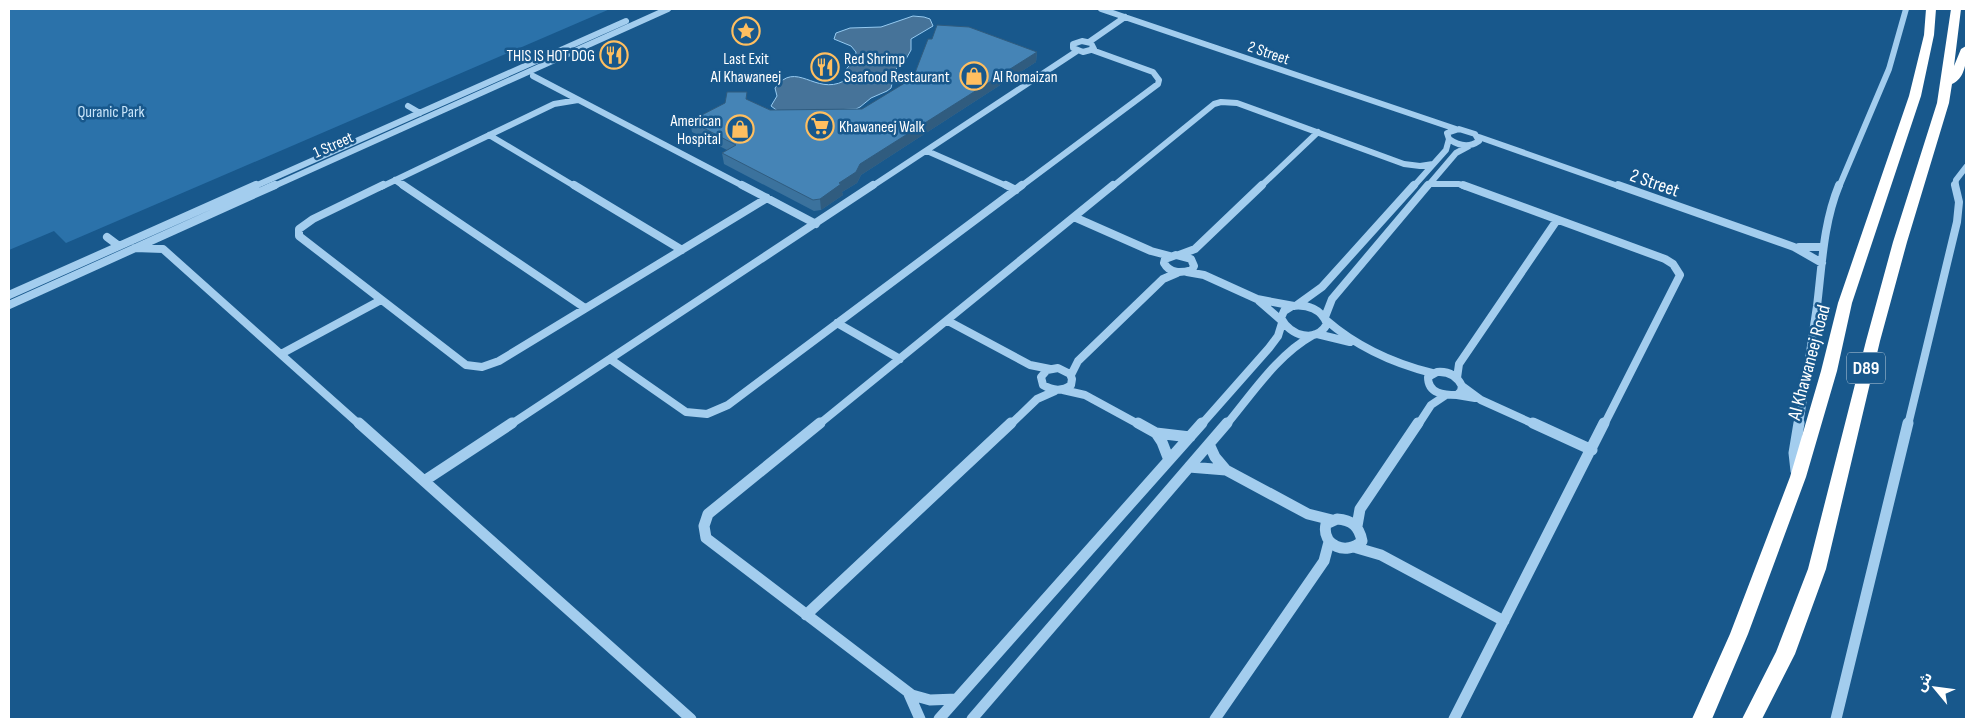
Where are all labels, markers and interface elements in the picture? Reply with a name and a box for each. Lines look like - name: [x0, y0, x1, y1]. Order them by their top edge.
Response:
- place icon: Last Exit Al Khawaneej: [731, 16, 761, 46]
- street label: 2 Street: [1245, 37, 1292, 69]
- restaurant icon: THIS IS HOT DOG: [599, 40, 629, 70]
- place label: THIS IS HOT DOG: [507, 47, 595, 66]
- place label: Last Exit Al Khawaneej: [710, 50, 781, 87]
- place label: Red Shrimp Seafood Restaurant: [844, 50, 950, 87]
- restaurant icon: Red Shrimp Seafood Restaurant: [810, 52, 840, 82]
- shop icon: Al Romaizan: [959, 61, 989, 91]
- place label: Al Romaizan: [992, 68, 1058, 87]
- park label: Quranic Park: [77, 103, 145, 122]
- supermarket icon: Khawaneej Walk: [805, 111, 835, 141]
- place label: American Hospital: [669, 112, 721, 149]
- shop icon: American Hospital: [725, 114, 755, 144]
- place label: Khawaneej Walk: [839, 118, 925, 137]
- street label: 1 Street: [311, 128, 357, 163]
- street label: 2 Street: [1627, 164, 1683, 203]
- street label: Al Khawaneej Road: [1783, 302, 1836, 423]
- road number: D89: [1847, 352, 1885, 383]
- north arrow: [1910, 663, 1960, 713]
- text: ش: [1912, 669, 1936, 694]

